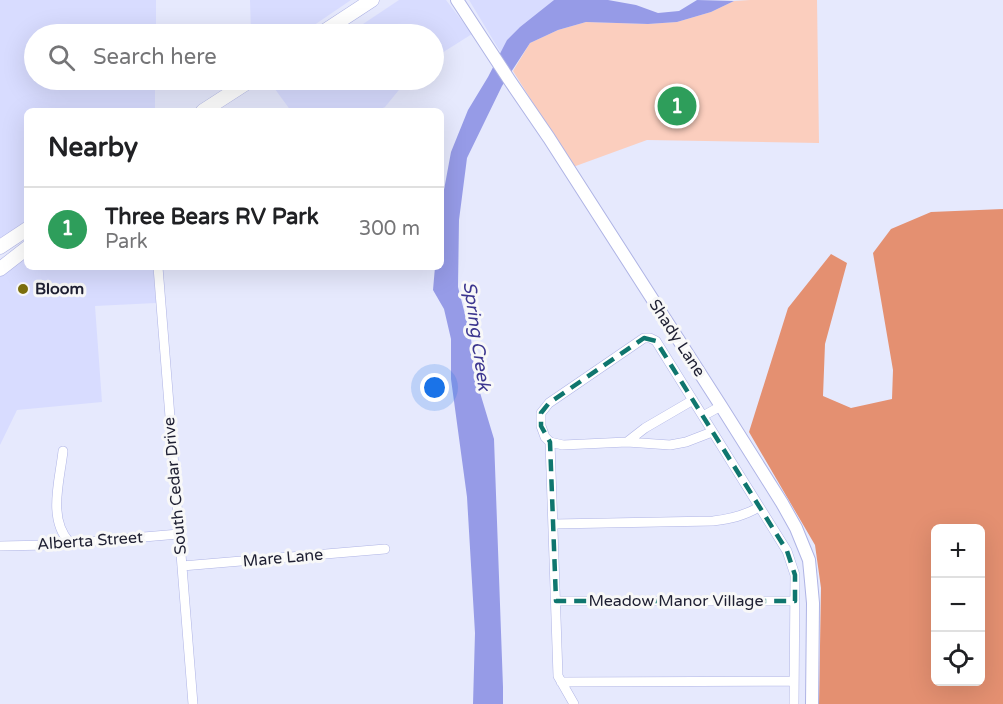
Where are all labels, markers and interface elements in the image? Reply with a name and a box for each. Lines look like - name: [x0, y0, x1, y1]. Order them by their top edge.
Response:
- search box: [24, 24, 444, 90]
- icon: search: [45, 41, 78, 74]
- text: Search here: [93, 44, 217, 70]
- pin: 1: [658, 84, 696, 128]
- text: Nearby: [48, 132, 138, 163]
- text: Three Bears RV Park: [105, 204, 319, 230]
- text: 1: [61, 217, 74, 241]
- text: 300 m: [359, 217, 420, 241]
- text: Park: [105, 230, 148, 254]
- place label: Bloom: [35, 279, 84, 299]
- water label: Spring Creek: [458, 280, 496, 393]
- marker: Bloom: [16, 282, 30, 296]
- street label: Shady Lane: [645, 296, 709, 380]
- your location: [420, 373, 449, 402]
- street label: South Cedar Drive: [159, 416, 191, 556]
- map controls: [931, 524, 985, 686]
- button: +: [931, 524, 985, 578]
- street label: Alberta Street: [36, 527, 144, 555]
- street label: Mare Lane: [242, 545, 324, 571]
- button: −: [931, 578, 985, 632]
- street label: Meadow Manor Village: [588, 591, 764, 611]
- button: locate: [931, 632, 985, 686]

